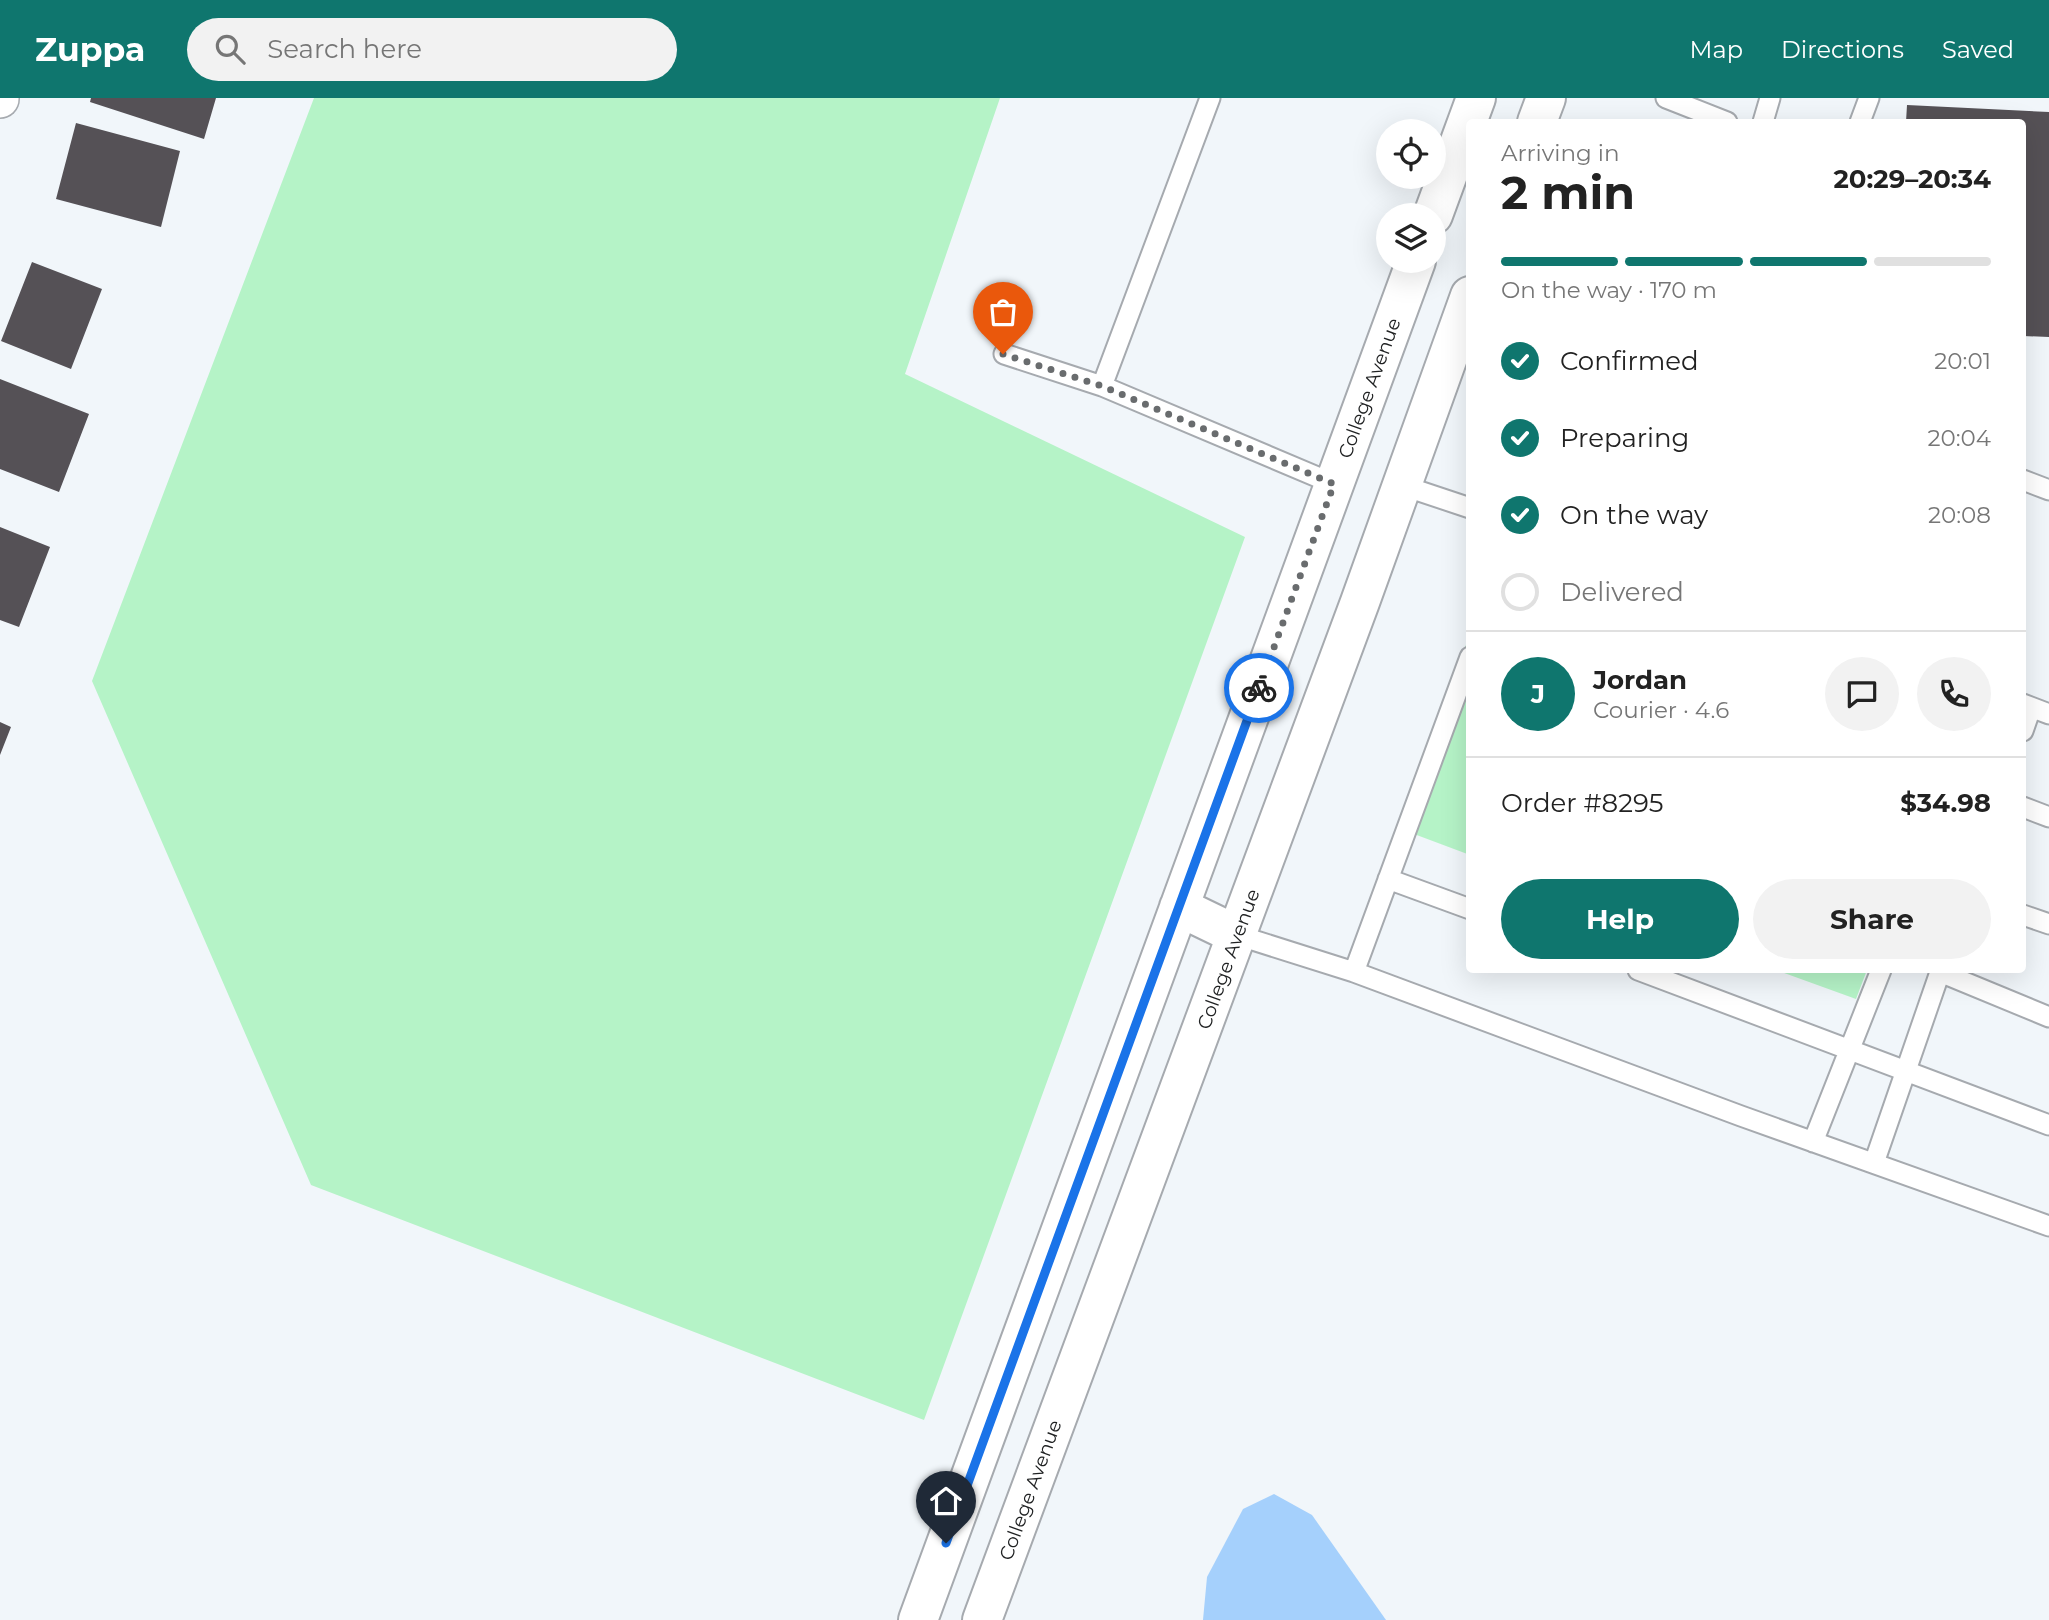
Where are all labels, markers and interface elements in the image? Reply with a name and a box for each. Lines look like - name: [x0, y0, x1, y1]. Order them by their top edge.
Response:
- search box: [187, 18, 677, 81]
- text: Zuppa: [35, 29, 145, 69]
- icon: search: [211, 30, 249, 68]
- text: Search here: [267, 33, 422, 65]
- text: Map: [1690, 35, 1743, 64]
- text: Directions: [1781, 35, 1904, 64]
- text: Saved: [1942, 35, 2014, 64]
- map controls: [1376, 119, 1446, 273]
- button: locate: [1376, 119, 1446, 189]
- text: Arriving in: [1501, 139, 1620, 167]
- text: 20:29–20:34: [1834, 163, 1991, 195]
- text: 2 min: [1501, 164, 1635, 221]
- button: layers: [1376, 203, 1446, 273]
- text: On the way · 170 m: [1501, 276, 1717, 304]
- pin: [973, 282, 1033, 354]
- icon: bag: [984, 293, 1022, 331]
- street label: College Avenue: [1333, 315, 1406, 462]
- icon: check: [1501, 342, 1539, 380]
- text: Confirmed: [1560, 345, 1699, 377]
- text: 20:01: [1934, 347, 1991, 375]
- icon: check: [1501, 419, 1539, 457]
- text: Preparing: [1560, 422, 1689, 454]
- text: 20:04: [1927, 424, 1991, 452]
- icon: check: [1501, 496, 1539, 534]
- text: On the way: [1560, 499, 1708, 531]
- text: 20:08: [1928, 501, 1991, 529]
- text: Delivered: [1560, 576, 1684, 608]
- courier: [1224, 653, 1294, 723]
- button: chat: [1825, 657, 1899, 731]
- button: phone: [1917, 657, 1991, 731]
- text: Jordan: [1593, 664, 1687, 696]
- icon: bike: [1240, 669, 1278, 707]
- text: J: [1531, 678, 1545, 710]
- text: Courier · 4.6: [1593, 696, 1729, 724]
- text: Order #8295: [1501, 787, 1663, 819]
- text: $34.98: [1900, 787, 1991, 819]
- button: Help: [1501, 879, 1739, 959]
- button: Share: [1753, 879, 1991, 959]
- street label: College Avenue: [1192, 886, 1265, 1033]
- street label: College Avenue: [994, 1417, 1067, 1564]
- pin: [916, 1471, 976, 1543]
- icon: home: [927, 1482, 965, 1520]

